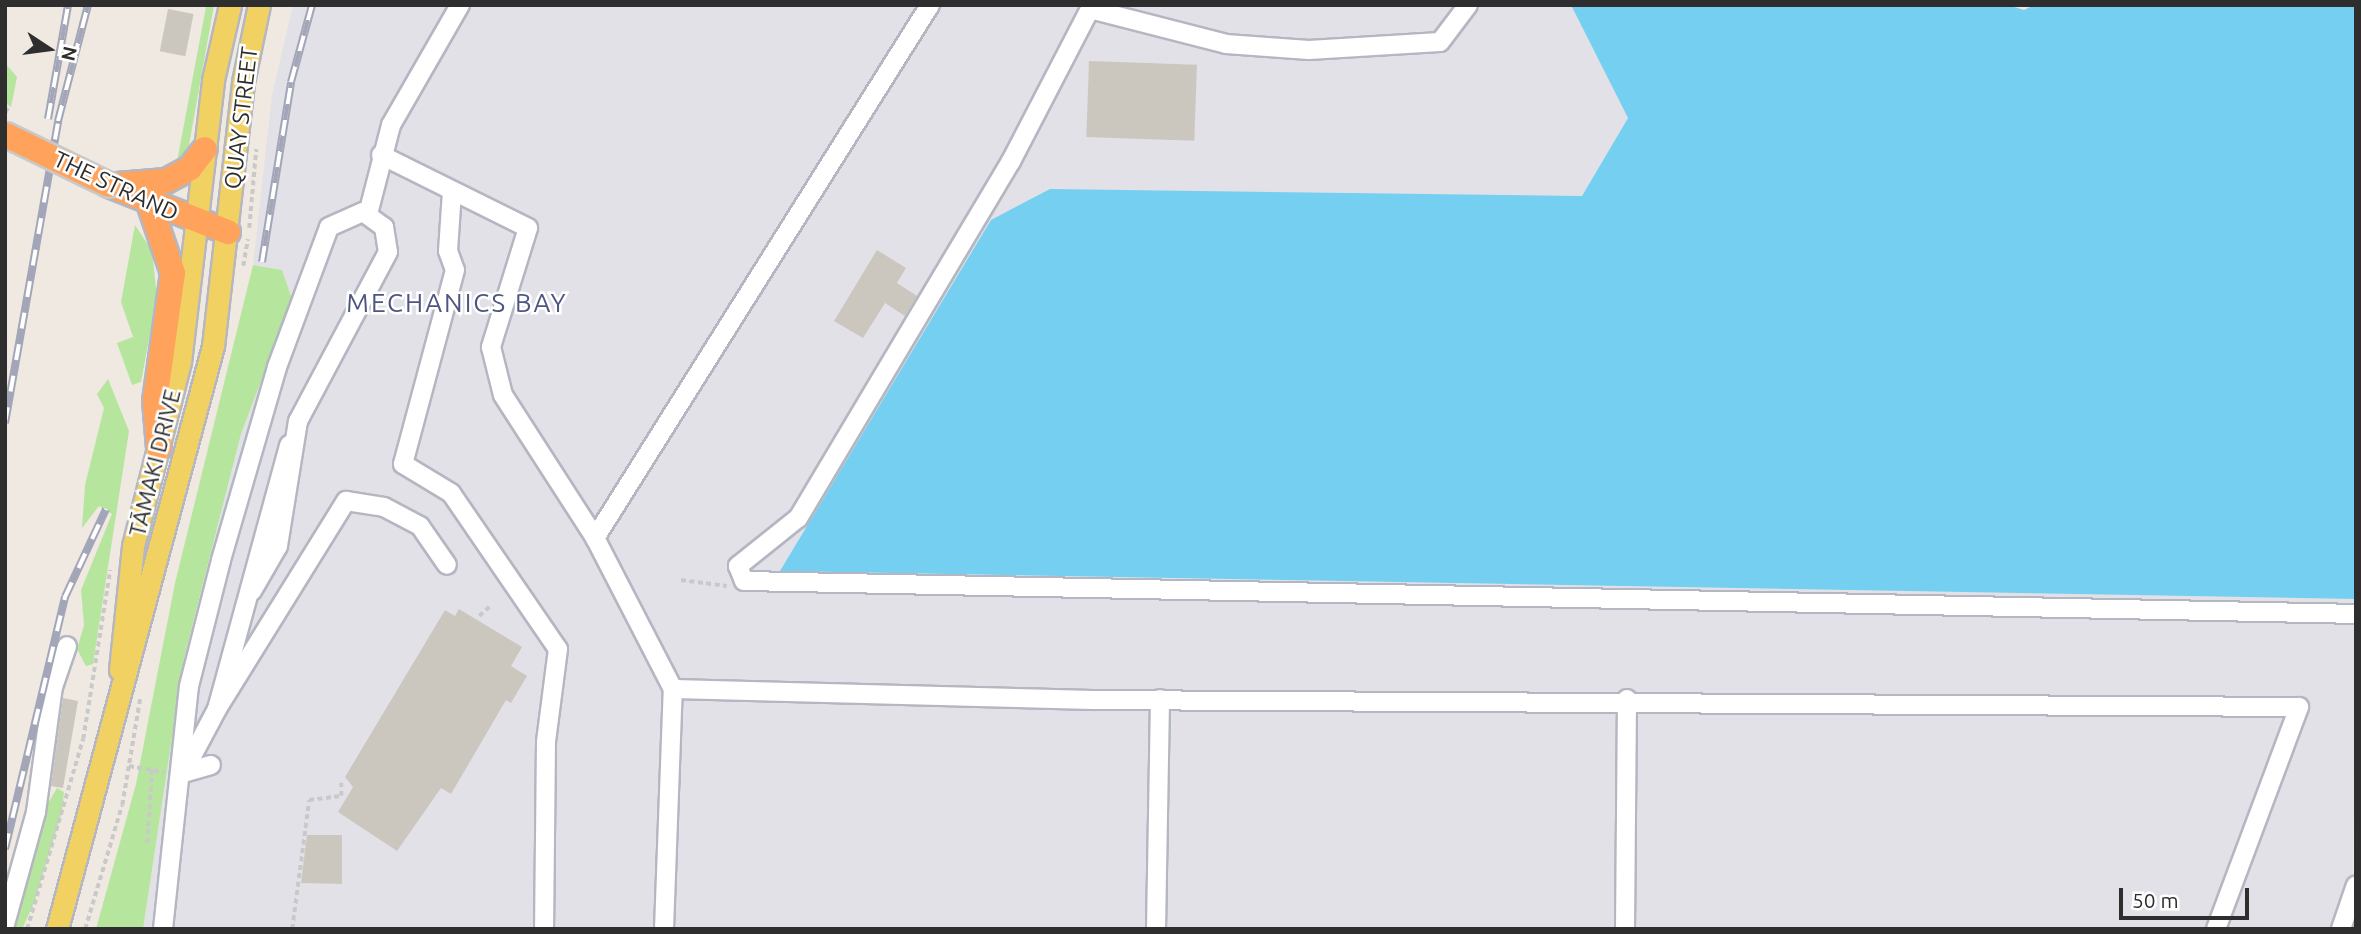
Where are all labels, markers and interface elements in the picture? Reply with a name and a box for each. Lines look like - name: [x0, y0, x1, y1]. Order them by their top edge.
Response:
- north arrow: [14, 14, 84, 84]
- text: N: [57, 44, 82, 63]
- street label: QUAY STREET: [219, 45, 263, 191]
- street label: THE STRAND: [49, 145, 183, 227]
- district label: MECHANICS BAY: [348, 287, 566, 319]
- street label: TĀMAKI DRIVE: [123, 387, 187, 539]
- scale bar: [2123, 874, 2252, 918]
- text: 50 m: [2132, 888, 2179, 912]

